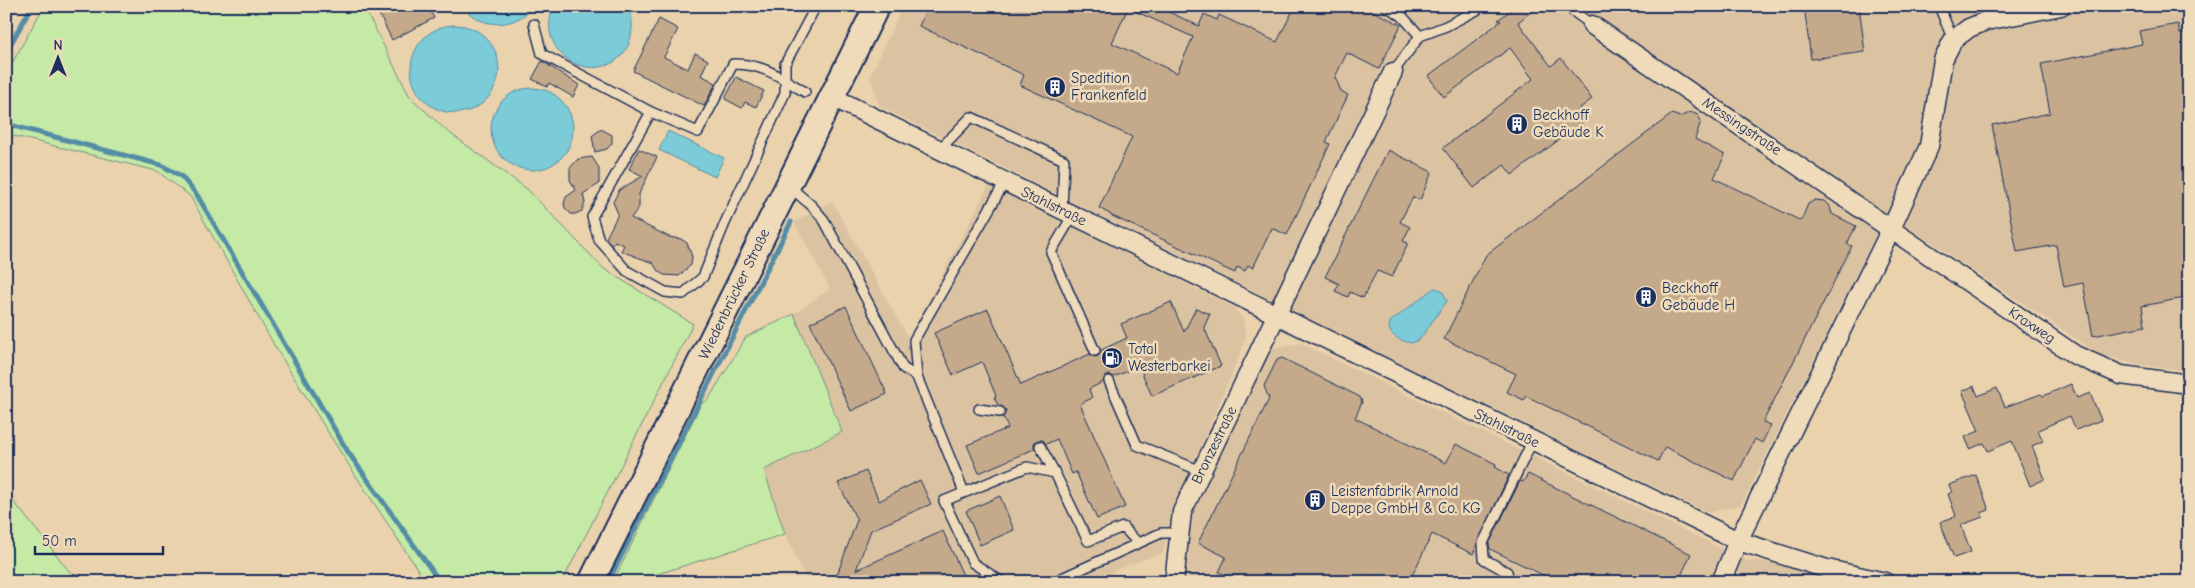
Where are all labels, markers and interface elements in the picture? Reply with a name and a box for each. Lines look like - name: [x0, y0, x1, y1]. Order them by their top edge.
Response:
- north arrow: [32, 32, 82, 82]
- text: N: [53, 37, 63, 54]
- place label: Spedition Frankenfeld: [1071, 69, 1147, 104]
- building icon: Spedition Frankenfeld: [1043, 75, 1067, 99]
- street label: Messingstraße: [1699, 93, 1785, 159]
- place label: Beckhoff Gebäude K: [1533, 106, 1604, 141]
- building icon: Beckhoff Gebäude K: [1505, 112, 1529, 136]
- street label: Stahlstraße: [1018, 182, 1090, 230]
- street label: Wiedenbrücker Straße: [694, 225, 774, 362]
- place label: Beckhoff Gebäude H: [1662, 279, 1735, 314]
- building icon: Beckhoff Gebäude H: [1634, 285, 1658, 309]
- street label: Kraxweg: [2005, 303, 2059, 347]
- place label: Total Westerbarkei: [1128, 340, 1211, 375]
- fuel station icon: Total Westerbarkei: [1100, 346, 1124, 370]
- street label: Bronzestraße: [1187, 403, 1241, 487]
- street label: Stahlstraße: [1471, 404, 1543, 452]
- place label: Leistenfabrik Arnold Deppe GmbH & Co. KG: [1331, 482, 1481, 517]
- building icon: Leistenfabrik Arnold Deppe GmbH & Co. KG: [1303, 488, 1327, 512]
- scale bar: [35, 523, 162, 555]
- text: 50 m: [42, 532, 77, 550]

